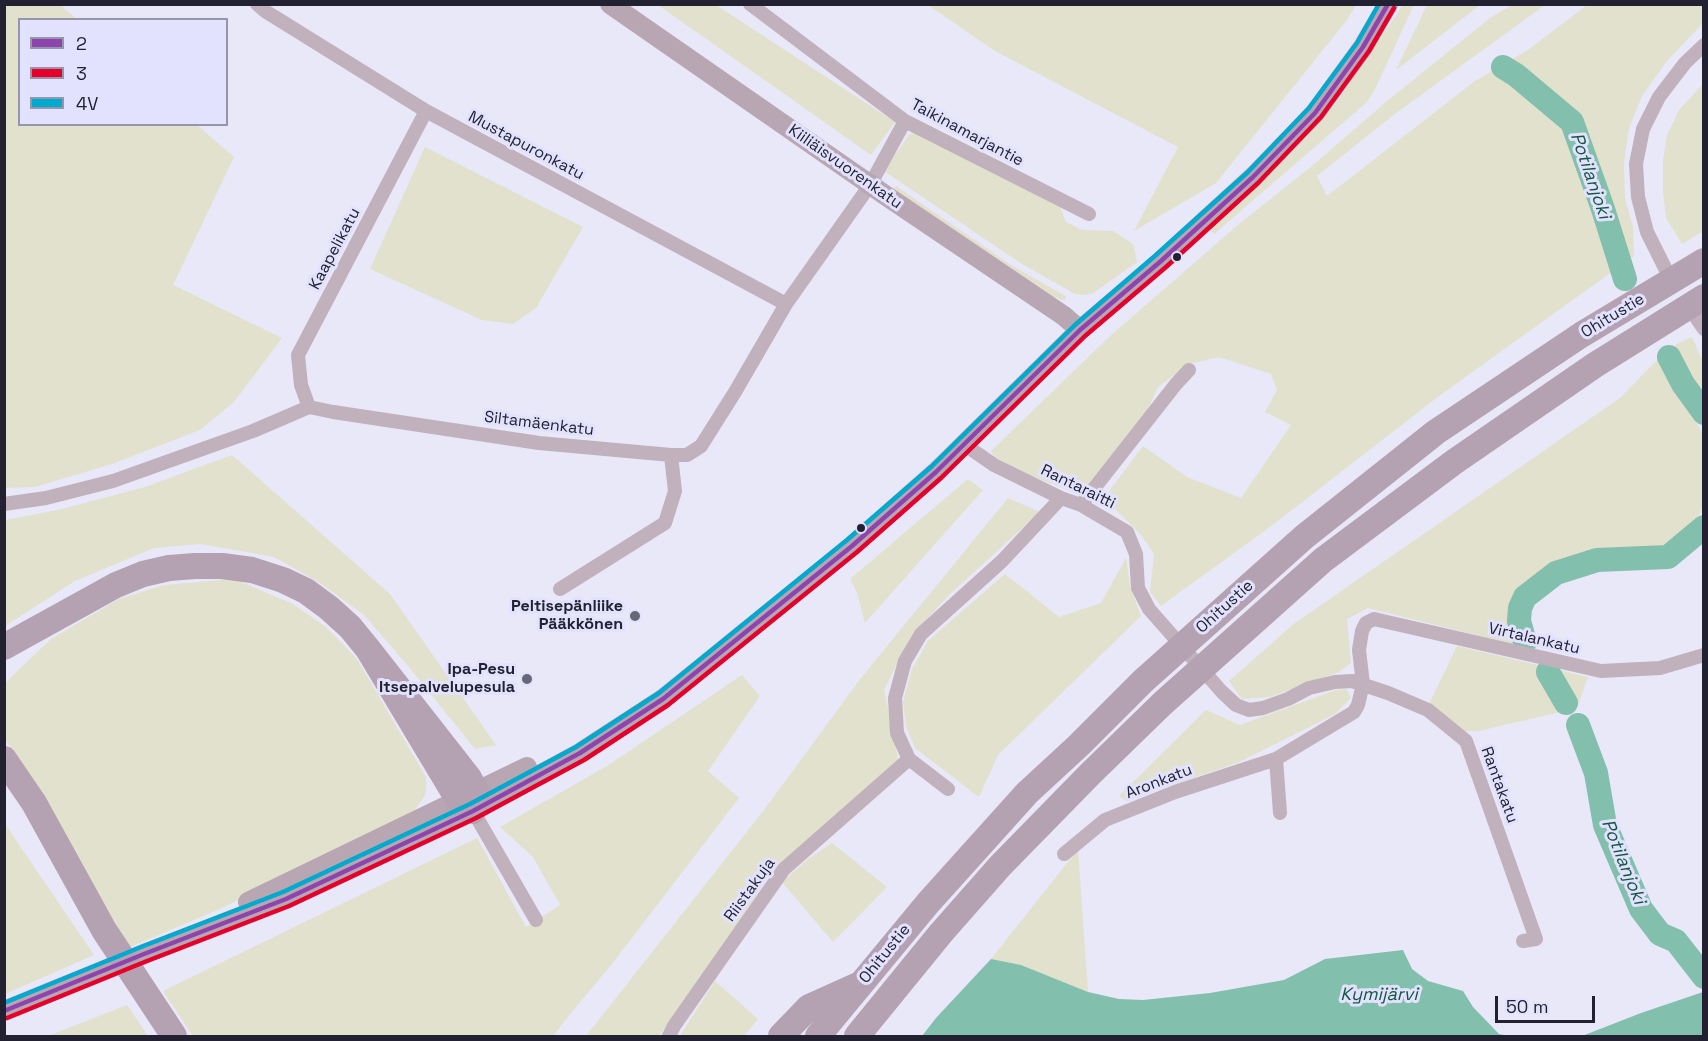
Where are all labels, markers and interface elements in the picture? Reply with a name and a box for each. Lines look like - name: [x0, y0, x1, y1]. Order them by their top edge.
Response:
- legend: [18, 18, 228, 126]
- text: 2: [76, 32, 87, 55]
- text: 3: [76, 62, 87, 85]
- text: 4V: [76, 92, 98, 115]
- street label: Taikinamarjantie: [907, 95, 1027, 171]
- street label: Mustapuronkatu: [465, 107, 587, 185]
- street label: Kiiliäisvuorenkatu: [784, 121, 906, 213]
- water label: Potilanjoki: [1565, 130, 1615, 222]
- street label: Kaapelikatu: [305, 205, 365, 293]
- unlabelled marker: [1171, 251, 1183, 263]
- street label: Ohitustie: [1578, 290, 1648, 342]
- street label: Siltamäenkatu: [483, 408, 595, 440]
- street label: Rantaraitti: [1038, 461, 1118, 513]
- unlabelled marker: [855, 522, 867, 534]
- street label: Ohitustie: [1192, 576, 1258, 638]
- place label: Peltisepänliike Pääkkönen: [511, 597, 623, 635]
- marker: Peltisepänliike Pääkkönen: [628, 609, 642, 623]
- street label: Virtalankatu: [1486, 619, 1582, 659]
- place label: Ipa-Pesu Itsepalvelupesula: [379, 660, 515, 698]
- marker: Ipa-Pesu Itsepalvelupesula: [520, 672, 534, 686]
- street label: Rantakatu: [1476, 744, 1522, 826]
- street label: Aronkatu: [1123, 761, 1195, 803]
- water label: Potilanjoki: [1596, 816, 1650, 908]
- street label: Riistakuja: [720, 854, 780, 926]
- street label: Ohitustie: [855, 921, 915, 987]
- water label: Kymijärvi: [1340, 984, 1418, 1006]
- scale bar: [1498, 984, 1598, 1022]
- text: 50 m: [1506, 995, 1548, 1018]

